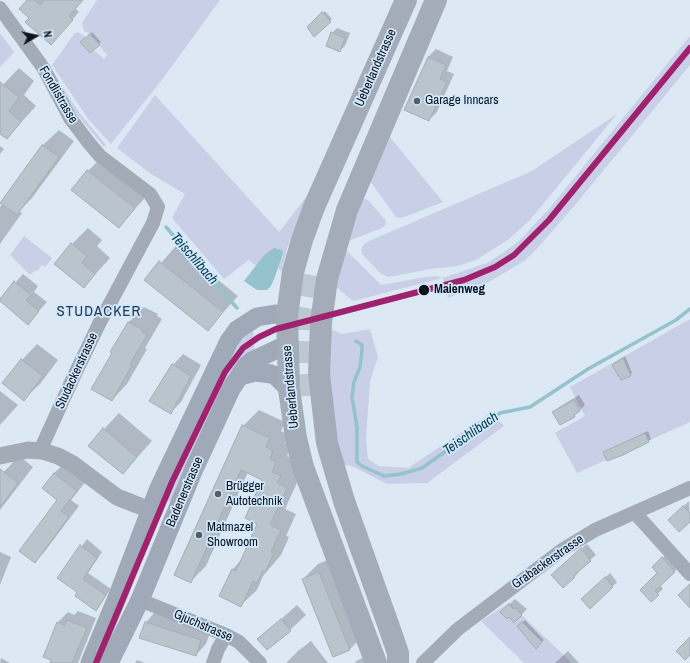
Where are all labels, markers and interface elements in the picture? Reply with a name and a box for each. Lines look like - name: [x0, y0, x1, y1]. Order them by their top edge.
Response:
- north arrow: [16, 16, 56, 56]
- street label: Ueberlandstrasse: [352, 27, 400, 109]
- text: N: [40, 30, 55, 38]
- street label: Fondlistrasse: [35, 64, 81, 126]
- place label: Garage Inncars: [425, 93, 498, 109]
- marker: Garage Inncars: [412, 96, 422, 106]
- water label: Teischlibach: [167, 230, 221, 288]
- place label: Maienweg: [434, 282, 485, 298]
- marker: Maienweg: [417, 283, 431, 297]
- district label: STUDACKER: [57, 303, 141, 321]
- street label: Studackerstrasse: [53, 330, 101, 412]
- street label: Ueberlandstrasse: [280, 345, 302, 429]
- water label: Teischlibach: [440, 409, 502, 459]
- street label: Badenerstrasse: [163, 455, 207, 529]
- place label: Brügger Autotechnik: [226, 479, 282, 510]
- marker: Brügger Autotechnik: [213, 489, 223, 499]
- place label: Matmazel Showroom: [207, 520, 258, 551]
- marker: Matmazel Showroom: [194, 530, 204, 540]
- street label: Grabackerstrasse: [509, 531, 587, 593]
- street label: Gjuchstrasse: [171, 607, 235, 645]

